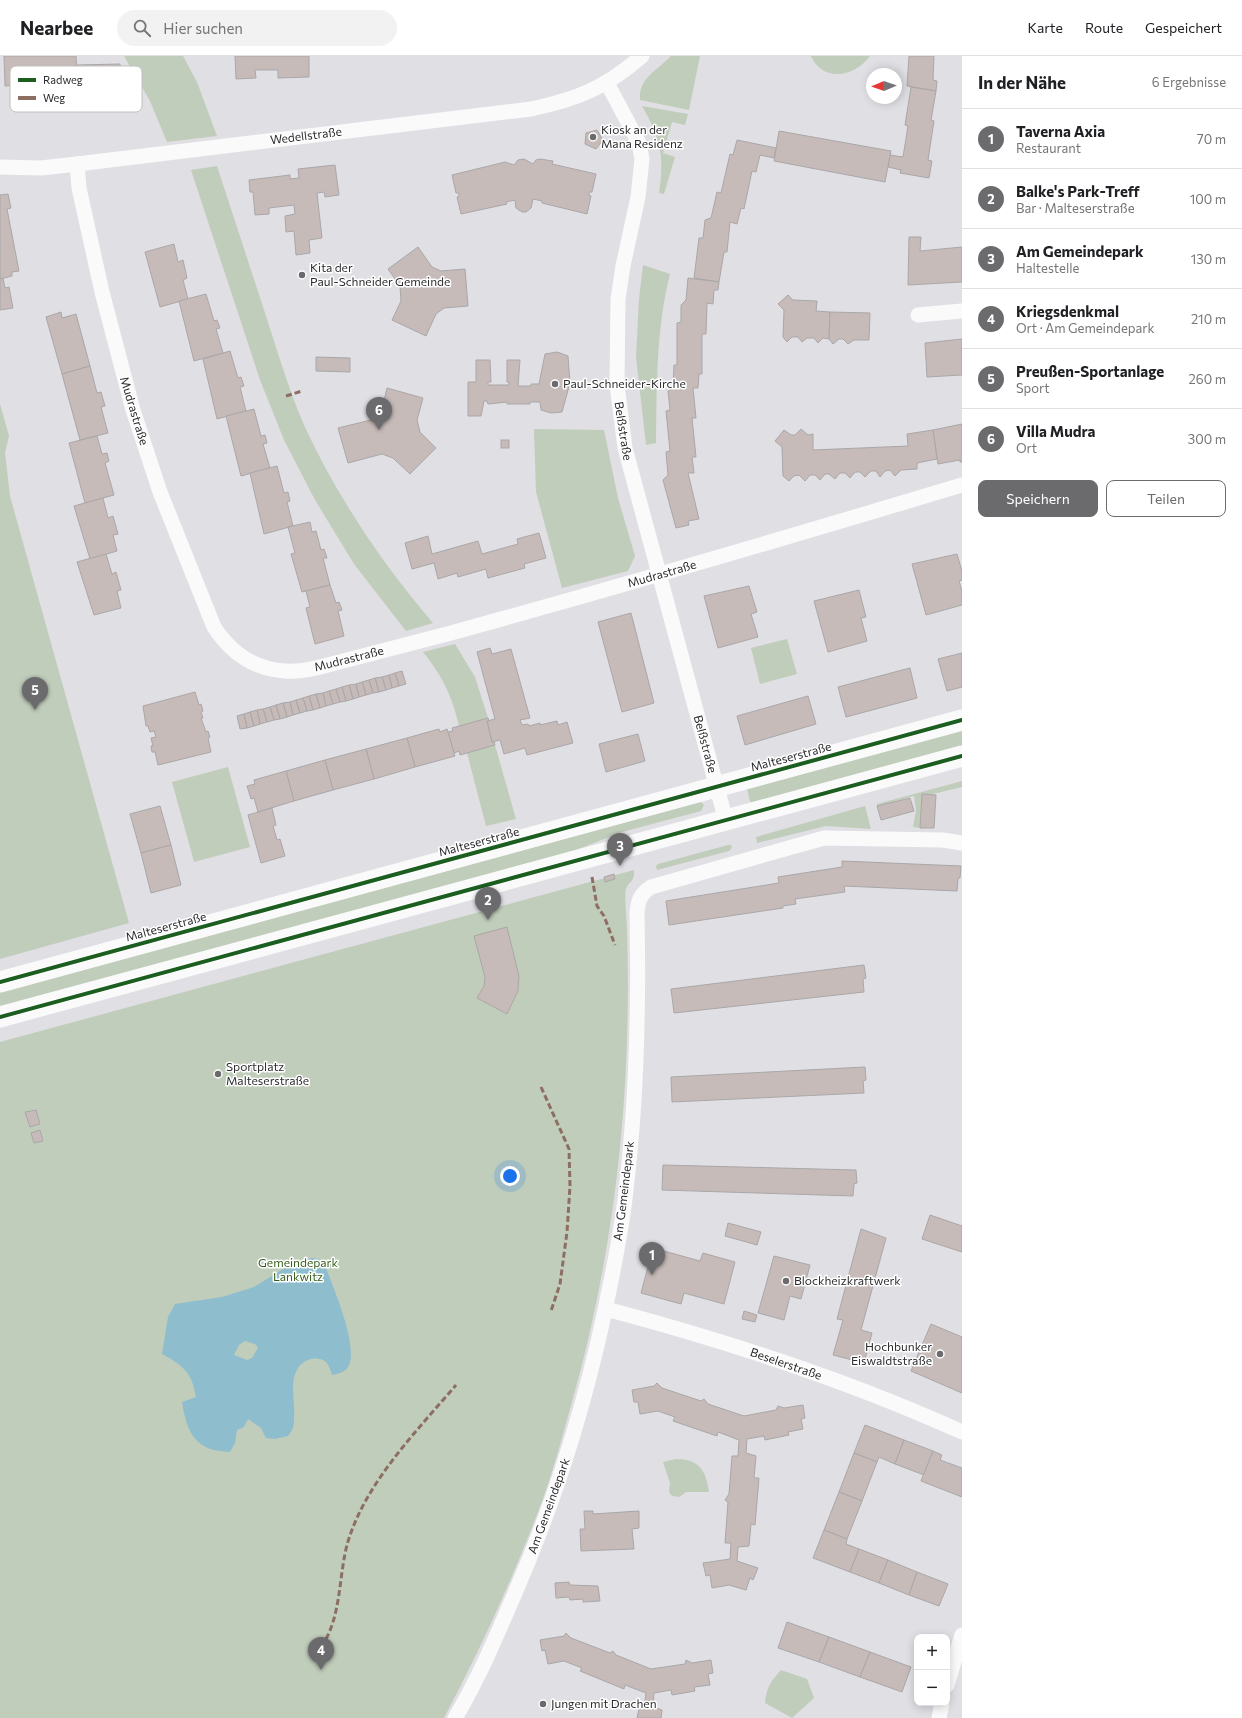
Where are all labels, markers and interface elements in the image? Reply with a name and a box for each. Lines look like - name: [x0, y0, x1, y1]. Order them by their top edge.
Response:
- search box: [117, 10, 397, 46]
- text: Nearbee: [20, 16, 93, 39]
- icon: search: [131, 17, 153, 39]
- text: Hier suchen: [163, 19, 243, 37]
- text: Karte: [1028, 19, 1063, 36]
- text: Route: [1085, 19, 1123, 36]
- text: Gespeichert: [1145, 19, 1222, 36]
- legend: [10, 66, 142, 112]
- north arrow: [866, 68, 902, 104]
- text: In der Nähe: [978, 72, 1066, 93]
- text: Radweg: [43, 73, 83, 86]
- text: 6 Ergebnisse: [1152, 74, 1226, 90]
- text: Weg: [43, 91, 65, 104]
- place label: Kiosk an der Mana Residenz: [601, 122, 683, 150]
- text: Taverna Axia: [1016, 122, 1105, 140]
- street label: Wedellstraße: [269, 124, 342, 146]
- text: 1: [988, 131, 994, 147]
- text: 70 m: [1197, 131, 1226, 147]
- marker: Kiosk an der Mana Residenz: [588, 132, 598, 142]
- text: Restaurant: [1016, 140, 1081, 156]
- text: Balke's Park-Treff: [1016, 182, 1140, 200]
- text: 2: [987, 191, 995, 207]
- text: 100 m: [1190, 191, 1226, 207]
- text: Bar · Malteserstraße: [1016, 200, 1135, 216]
- text: Am Gemeindepark: [1016, 242, 1144, 260]
- text: 3: [987, 251, 995, 267]
- text: 130 m: [1191, 251, 1226, 267]
- place label: Kita der Paul-Schneider Gemeinde: [310, 260, 450, 288]
- text: Haltestelle: [1016, 260, 1079, 276]
- marker: Kita der Paul-Schneider Gemeinde: [297, 270, 307, 280]
- text: Kriegsdenkmal: [1016, 302, 1119, 320]
- text: 4: [987, 311, 995, 327]
- text: 210 m: [1191, 311, 1226, 327]
- text: Ort · Am Gemeindepark: [1016, 320, 1154, 336]
- text: Preußen-Sportanlage: [1016, 362, 1164, 380]
- text: 5: [987, 371, 995, 387]
- text: 260 m: [1189, 371, 1226, 387]
- street label: Mudrastraße: [118, 375, 152, 447]
- place label: Paul-Schneider-Kirche: [563, 376, 686, 390]
- marker: Paul-Schneider-Kirche: [550, 379, 560, 389]
- text: Sport: [1016, 380, 1050, 396]
- pin: 6: [366, 397, 392, 430]
- street label: Belßstraße: [612, 400, 636, 461]
- text: Villa Mudra: [1016, 422, 1095, 440]
- text: 6: [987, 431, 995, 447]
- text: 300 m: [1188, 431, 1226, 447]
- text: Ort: [1016, 440, 1037, 456]
- button: Speichern: [978, 480, 1098, 517]
- button: Teilen: [1106, 480, 1226, 517]
- street label: Mudrastraße: [626, 557, 698, 590]
- street label: Mudrastraße: [313, 643, 385, 673]
- pin: 5: [22, 677, 48, 710]
- street label: Belßstraße: [692, 713, 720, 774]
- street label: Malteserstraße: [749, 739, 833, 774]
- street label: Malteserstraße: [437, 824, 521, 859]
- pin: 3: [607, 833, 633, 866]
- pin: 2: [475, 887, 501, 920]
- street label: Malteserstraße: [124, 909, 208, 944]
- place label: Sportplatz Malteserstraße: [226, 1059, 309, 1087]
- marker: Sportplatz Malteserstraße: [213, 1069, 223, 1079]
- street label: Am Gemeindepark: [610, 1139, 636, 1242]
- your location: [500, 1166, 520, 1186]
- pin: 1: [639, 1242, 665, 1275]
- park label: Gemeindepark Lankwitz: [258, 1255, 338, 1283]
- place label: Blockheizkraftwerk: [794, 1273, 901, 1287]
- marker: Blockheizkraftwerk: [781, 1276, 791, 1286]
- place label: Hochbunker Eiswaldtstraße: [851, 1339, 932, 1367]
- street label: Beselerstraße: [749, 1344, 824, 1382]
- marker: Hochbunker Eiswaldtstraße: [935, 1349, 945, 1359]
- street label: Am Gemeindepark: [524, 1455, 572, 1555]
- map controls: [914, 1634, 950, 1706]
- button: +: [914, 1634, 950, 1670]
- pin: 4: [308, 1637, 334, 1670]
- button: −: [914, 1670, 950, 1706]
- place label: Jungen mit Drachen: [551, 1696, 657, 1711]
- marker: Jungen mit Drachen: [538, 1699, 548, 1709]

